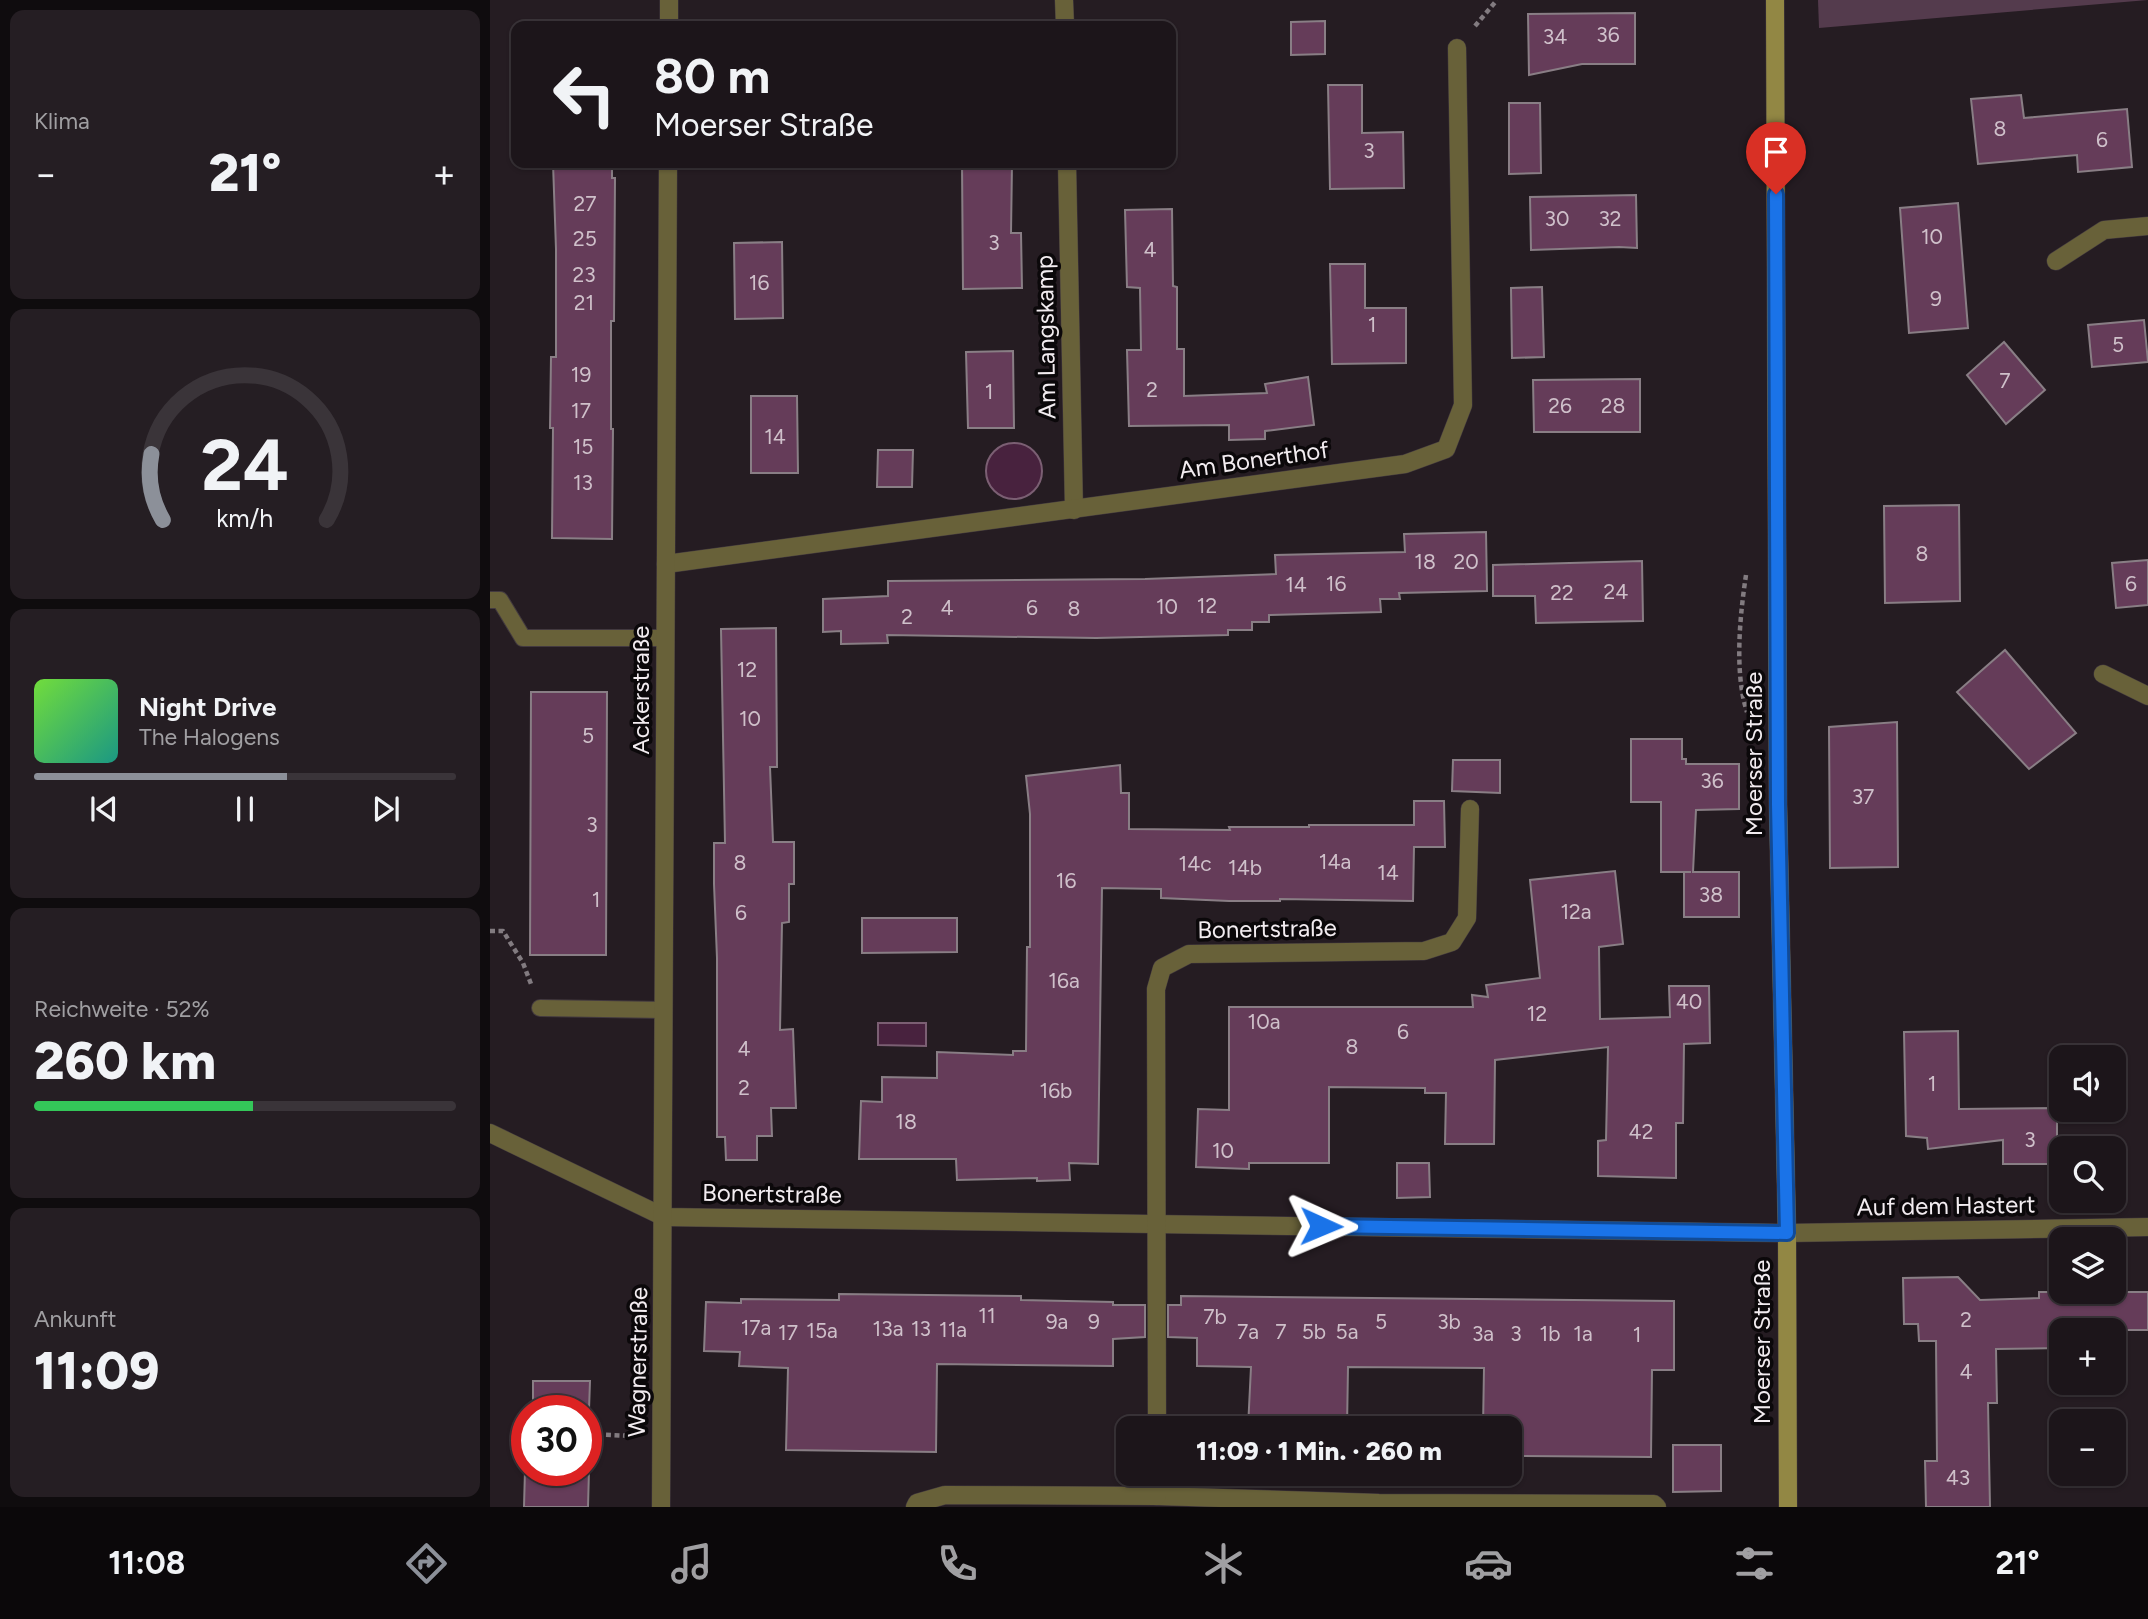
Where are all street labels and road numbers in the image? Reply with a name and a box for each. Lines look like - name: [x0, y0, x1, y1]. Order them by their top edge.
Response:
- street label: Am Langskamp: [1030, 255, 1061, 419]
- street label: Am Bonerthof: [1177, 435, 1331, 484]
- street label: Ackerstraße: [626, 626, 655, 754]
- street label: Moerser Straße: [1739, 672, 1768, 836]
- street label: Bonertstraße: [1197, 913, 1337, 944]
- street label: Bonertstraße: [702, 1178, 842, 1209]
- street label: Auf dem Hastert: [1856, 1189, 2036, 1222]
- street label: Moerser Straße: [1747, 1260, 1776, 1424]
- street label: Wagnerstraße: [622, 1287, 653, 1437]

